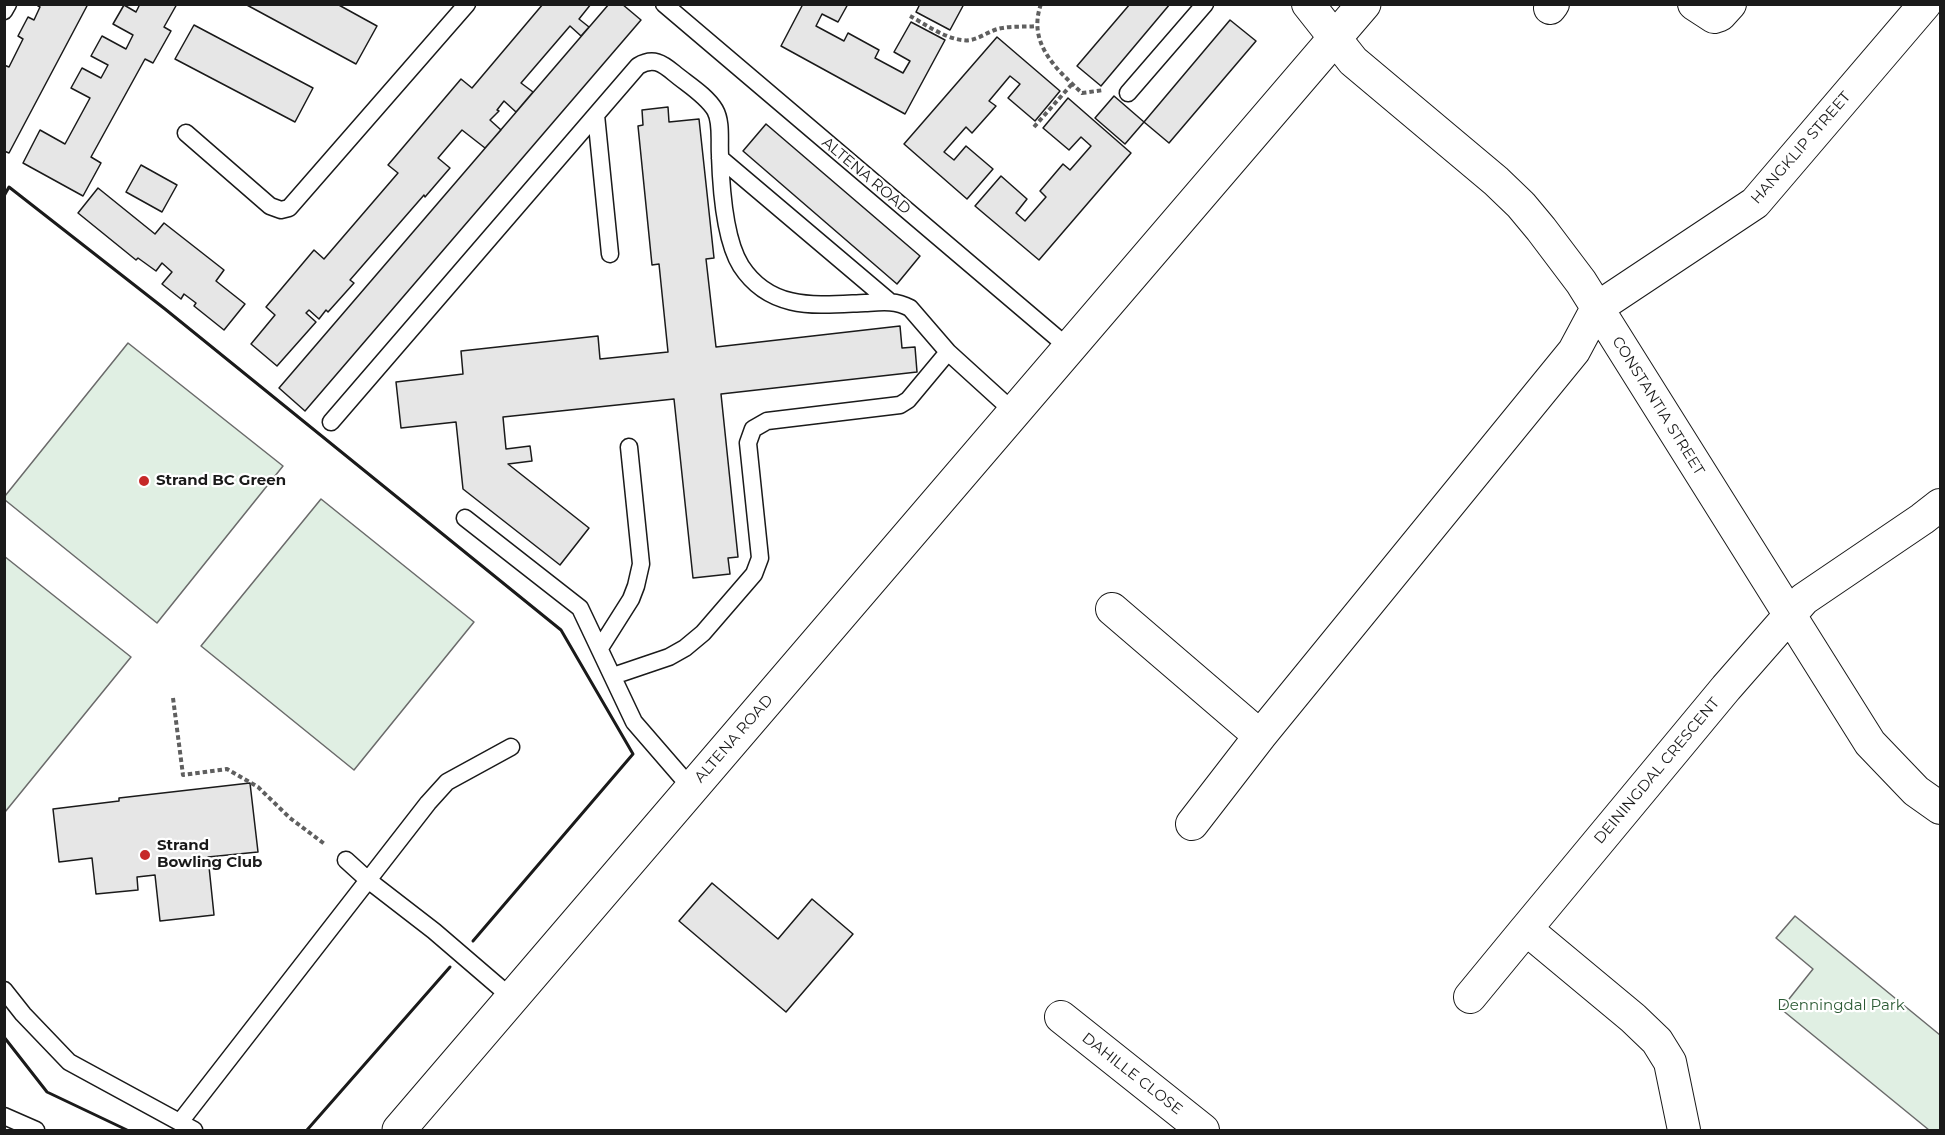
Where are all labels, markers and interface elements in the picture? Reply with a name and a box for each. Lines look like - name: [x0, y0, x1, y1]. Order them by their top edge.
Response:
- street label: HANGKLIP STREET: [1747, 88, 1855, 208]
- street label: ALTENA ROAD: [818, 134, 914, 218]
- street label: CONSTANTIA STREET: [1608, 333, 1708, 479]
- place label: Strand BC Green: [156, 472, 286, 490]
- marker: Strand BC Green: [137, 474, 151, 488]
- street label: ALTENA ROAD: [691, 691, 777, 787]
- street label: DEININGDAL CRESCENT: [1591, 694, 1723, 848]
- place label: Strand Bowling Club: [157, 837, 262, 872]
- marker: Strand Bowling Club: [138, 848, 152, 862]
- park label: Denningdal Park: [1777, 997, 1905, 1015]
- street label: DAHILLE CLOSE: [1078, 1029, 1186, 1119]

